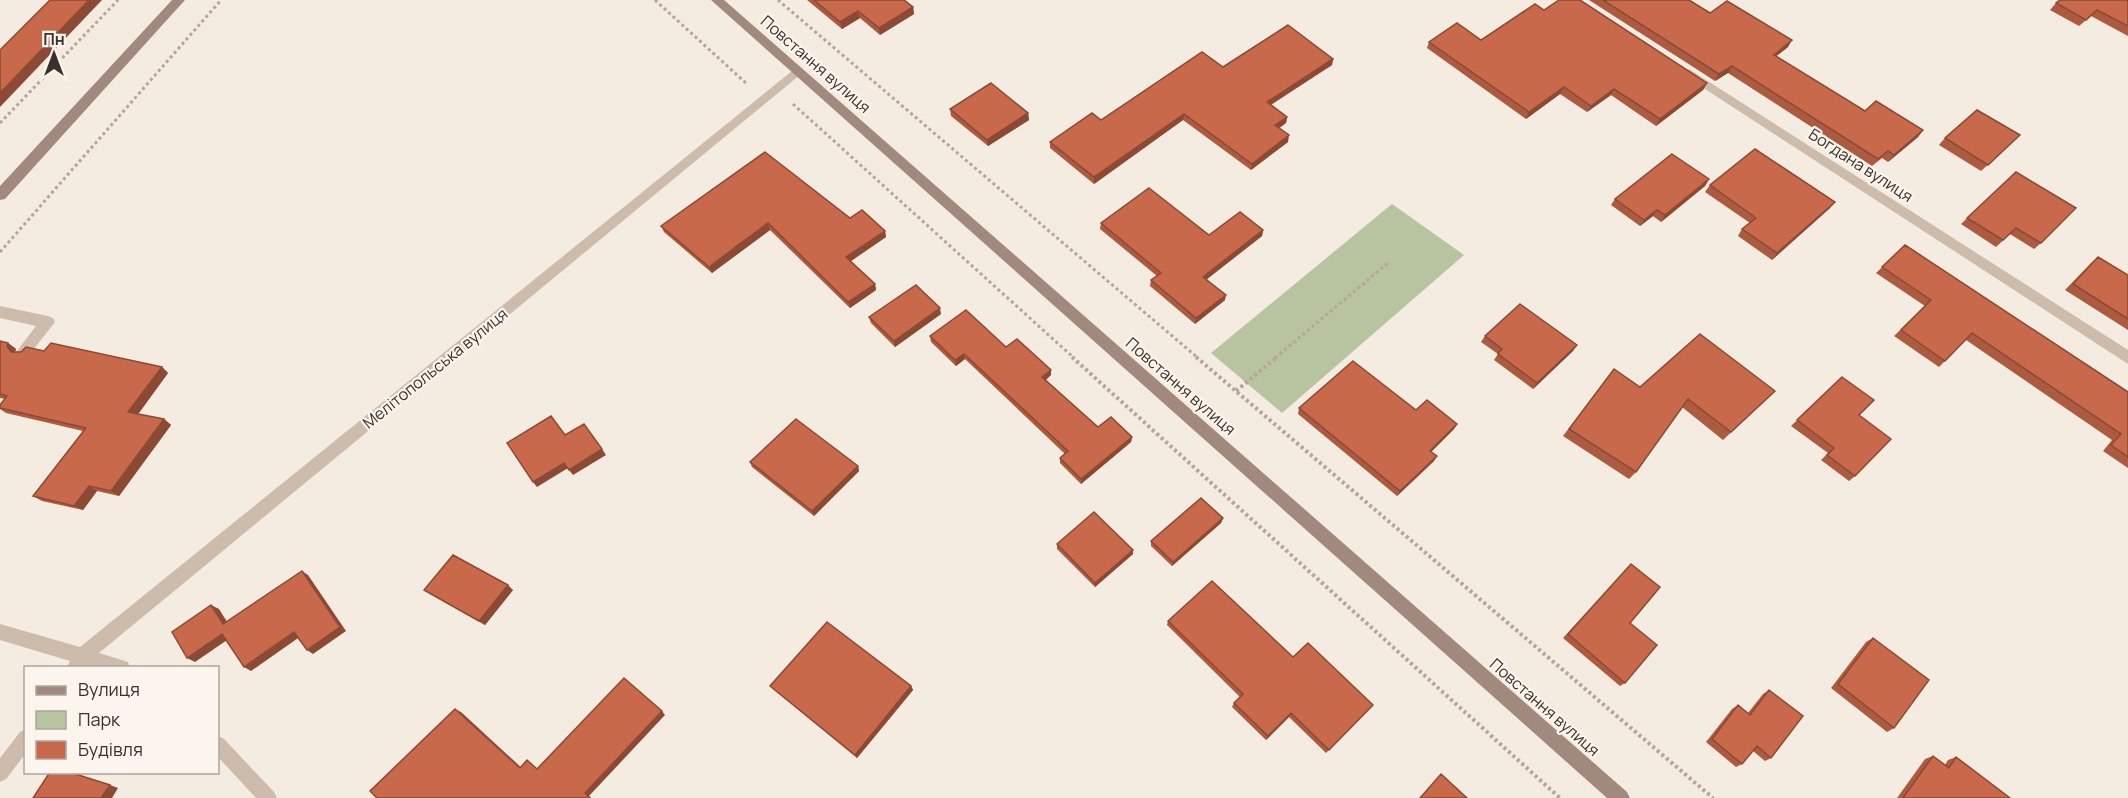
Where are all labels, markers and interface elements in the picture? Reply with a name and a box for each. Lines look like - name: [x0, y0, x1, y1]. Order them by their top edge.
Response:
- street label: Повстання вулиця: [756, 10, 876, 118]
- north arrow: [24, 24, 84, 84]
- text: Пн: [43, 28, 65, 50]
- street label: Богдана вулиця: [1805, 123, 1917, 207]
- street label: Мелітопольська вулиця: [358, 303, 512, 433]
- street label: Повстання вулиця: [1121, 332, 1241, 440]
- street label: Повстання вулиця: [1485, 653, 1605, 761]
- legend: [24, 666, 219, 774]
- text: Вулиця: [78, 677, 140, 701]
- text: Парк: [78, 707, 121, 731]
- text: Будівля: [78, 737, 143, 761]

